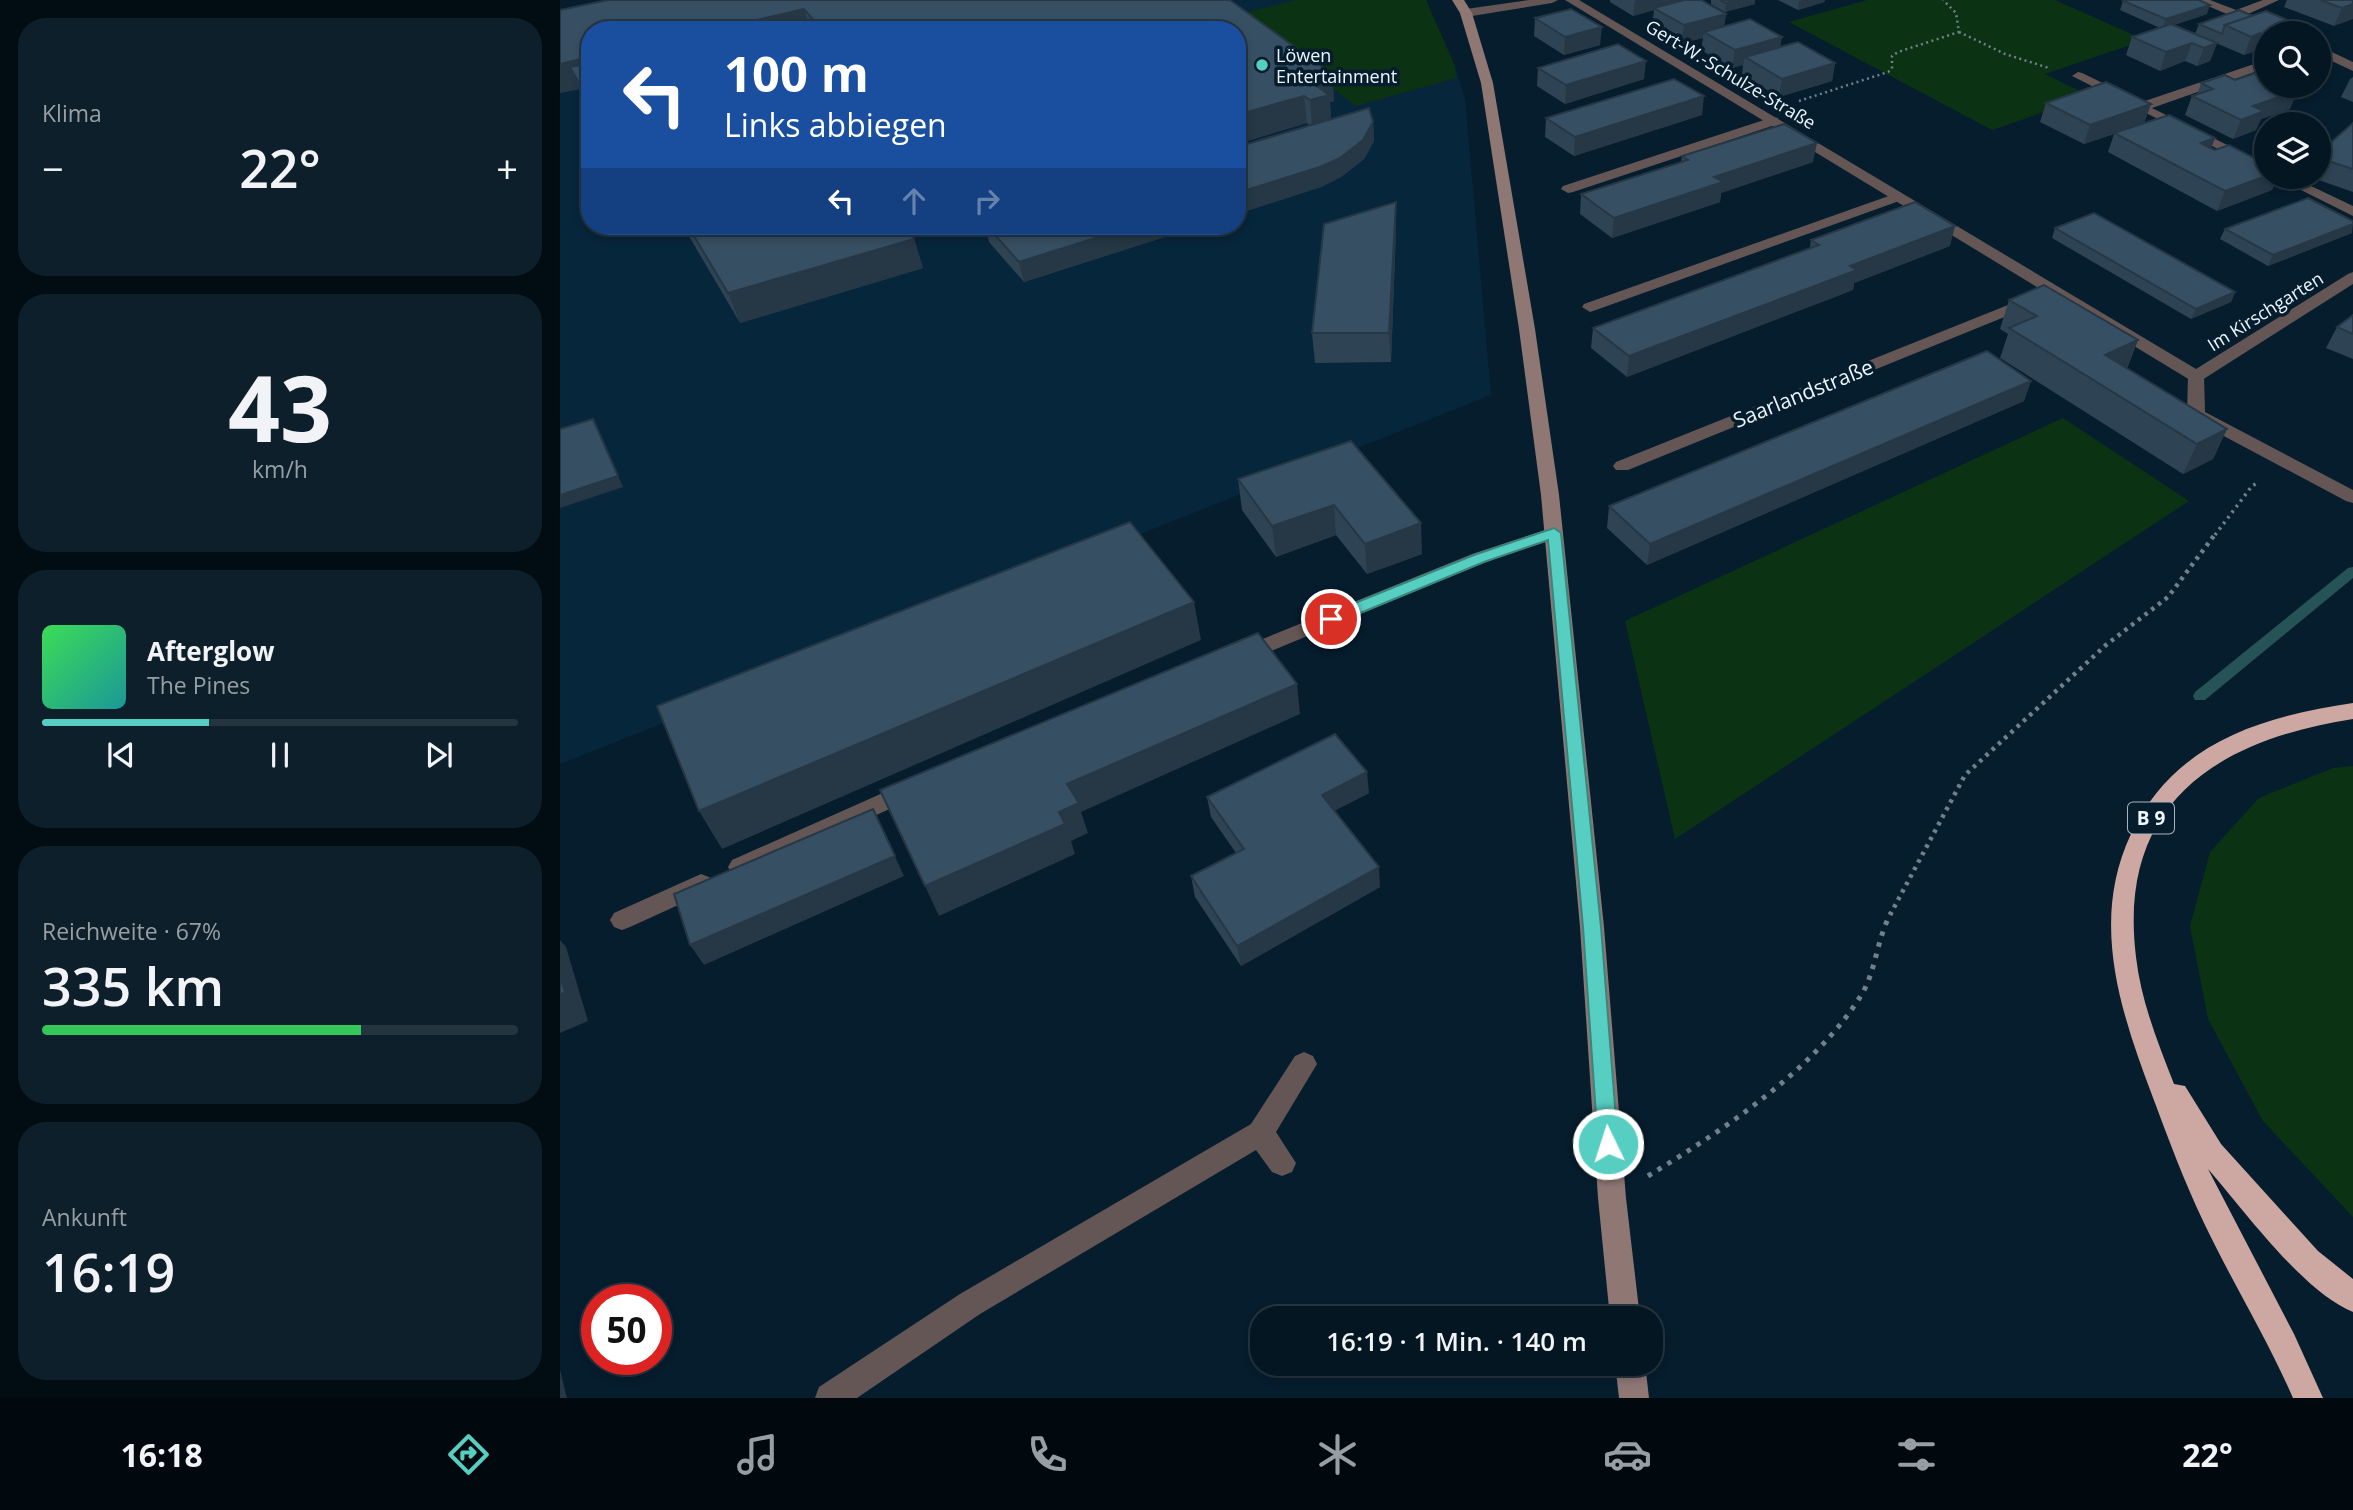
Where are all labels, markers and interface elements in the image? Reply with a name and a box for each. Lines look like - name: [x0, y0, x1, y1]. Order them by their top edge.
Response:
- street label: Gert-W.-Schulze-Straße: [1642, 14, 1820, 134]
- map controls: [2254, 21, 2331, 189]
- button: search: [2254, 21, 2331, 98]
- text: 100 m: [724, 40, 869, 106]
- place label: Löwen Entertainment: [1276, 43, 1397, 88]
- icon: left: [609, 49, 700, 140]
- marker: Löwen Entertainment: [1254, 57, 1270, 73]
- text: Klima: [42, 97, 102, 129]
- text: Links abbiegen: [724, 103, 947, 146]
- button: layers: [2254, 112, 2331, 189]
- text: 22°: [239, 132, 321, 203]
- text: −: [42, 142, 64, 194]
- text: +: [496, 142, 518, 194]
- icon: left: [822, 182, 860, 220]
- icon: ahead: [895, 182, 933, 220]
- icon: right: [968, 182, 1006, 220]
- street label: Im Kirschgarten: [2203, 266, 2327, 356]
- text: 43: [228, 345, 332, 469]
- street label: Saarlandstraße: [1729, 352, 1877, 434]
- text: km/h: [252, 453, 308, 485]
- pin: [1301, 589, 1361, 649]
- icon: arrive: [1312, 600, 1350, 638]
- text: Afterglow: [147, 633, 274, 669]
- text: The Pines: [147, 669, 250, 701]
- icon: previous: [102, 736, 140, 774]
- icon: pause: [261, 736, 299, 774]
- icon: next: [420, 736, 458, 774]
- road number: B 9: [2128, 803, 2174, 834]
- text: Reichweite · 67%: [42, 915, 221, 947]
- text: 335 km: [42, 950, 224, 1021]
- position arrow: [1571, 1107, 1645, 1181]
- text: Ankunft: [42, 1201, 127, 1233]
- text: 16:19: [42, 1236, 175, 1307]
- speed limit sign: 50: [581, 1284, 672, 1375]
- text: 16:19 · 1 Min. · 140 m: [1326, 1323, 1587, 1359]
- icon: directions: [444, 1430, 493, 1479]
- icon: music: [733, 1430, 782, 1479]
- icon: phone: [1023, 1430, 1072, 1479]
- icon: climate: [1313, 1430, 1362, 1479]
- icon: car: [1603, 1430, 1652, 1479]
- icon: filters: [1892, 1430, 1941, 1479]
- text: 16:18: [120, 1433, 203, 1476]
- text: 22°: [2182, 1433, 2233, 1476]

